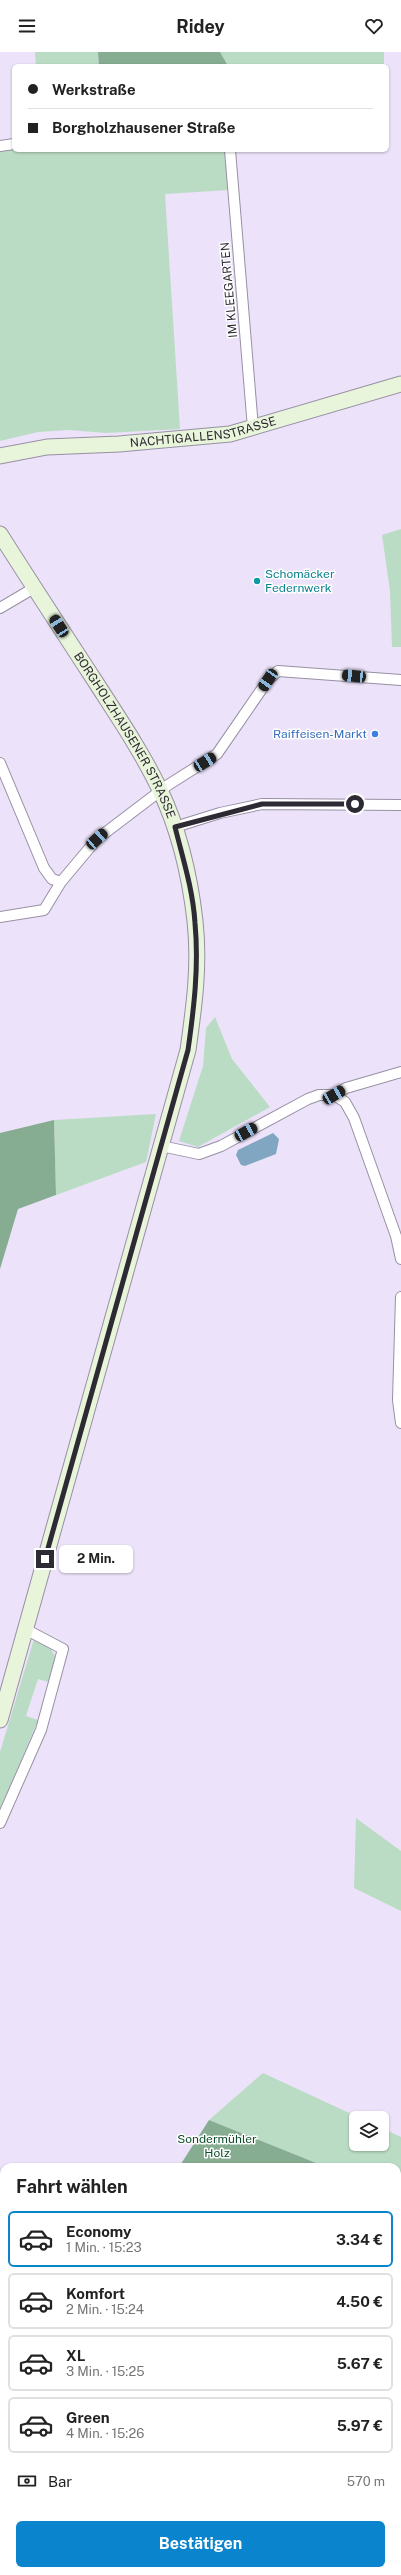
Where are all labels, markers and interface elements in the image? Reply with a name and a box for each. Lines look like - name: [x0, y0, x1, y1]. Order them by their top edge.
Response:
- icon: menu: [16, 15, 38, 37]
- icon: heart: [363, 15, 385, 37]
- text: Ridey: [176, 16, 225, 37]
- text: Werkstraße: [52, 81, 136, 98]
- text: Borgholzhausener Straße: [52, 119, 235, 136]
- street label: IM KLEEGARTEN: [218, 242, 240, 338]
- street label: NACHTIGALLENSTRASSE: [129, 414, 278, 450]
- place label: Schomäcker Federnwerk: [265, 567, 335, 595]
- marker: Schomäcker Federnwerk: [252, 576, 262, 586]
- car: [47, 613, 71, 639]
- street label: BORGHOLZHAUSENER STRASSE: [71, 649, 178, 820]
- car: [256, 667, 280, 693]
- car: [342, 669, 366, 683]
- place label: Raiffeisen-Markt: [273, 727, 367, 741]
- marker: Raiffeisen-Markt: [370, 729, 380, 739]
- car: [192, 751, 218, 773]
- route start: [346, 795, 364, 813]
- car: [84, 827, 110, 851]
- car: [321, 1084, 347, 1106]
- car: [233, 1121, 259, 1143]
- callout: 2 Min.: [59, 1545, 133, 1573]
- route end: [36, 1550, 54, 1568]
- text: 2 Min.: [77, 1551, 115, 1566]
- map controls: [349, 2111, 389, 2151]
- button: layers: [349, 2111, 389, 2151]
- park label: Sondermühler Holz: [177, 2132, 257, 2160]
- text: Fahrt wählen: [16, 2176, 128, 2197]
- icon: car: [18, 2221, 54, 2257]
- text: Economy: [66, 2223, 131, 2240]
- text: 3.34 €: [336, 2231, 383, 2248]
- text: 1 Min. · 15:23: [66, 2240, 142, 2255]
- icon: car: [18, 2283, 54, 2319]
- text: Komfort: [66, 2285, 125, 2302]
- text: 4.50 €: [336, 2293, 383, 2310]
- text: 2 Min. · 15:24: [66, 2302, 144, 2317]
- icon: car: [18, 2345, 54, 2381]
- text: XL: [66, 2347, 85, 2364]
- text: 5.67 €: [337, 2355, 383, 2372]
- text: 3 Min. · 15:25: [66, 2364, 145, 2379]
- icon: car: [18, 2407, 54, 2443]
- text: Green: [66, 2409, 110, 2426]
- text: 5.97 €: [337, 2417, 383, 2434]
- text: 4 Min. · 15:26: [66, 2426, 144, 2441]
- icon: cash: [16, 2470, 38, 2492]
- text: Bar: [48, 2473, 72, 2490]
- text: 570 m: [347, 2474, 385, 2489]
- button: Bestätigen: [16, 2521, 385, 2567]

